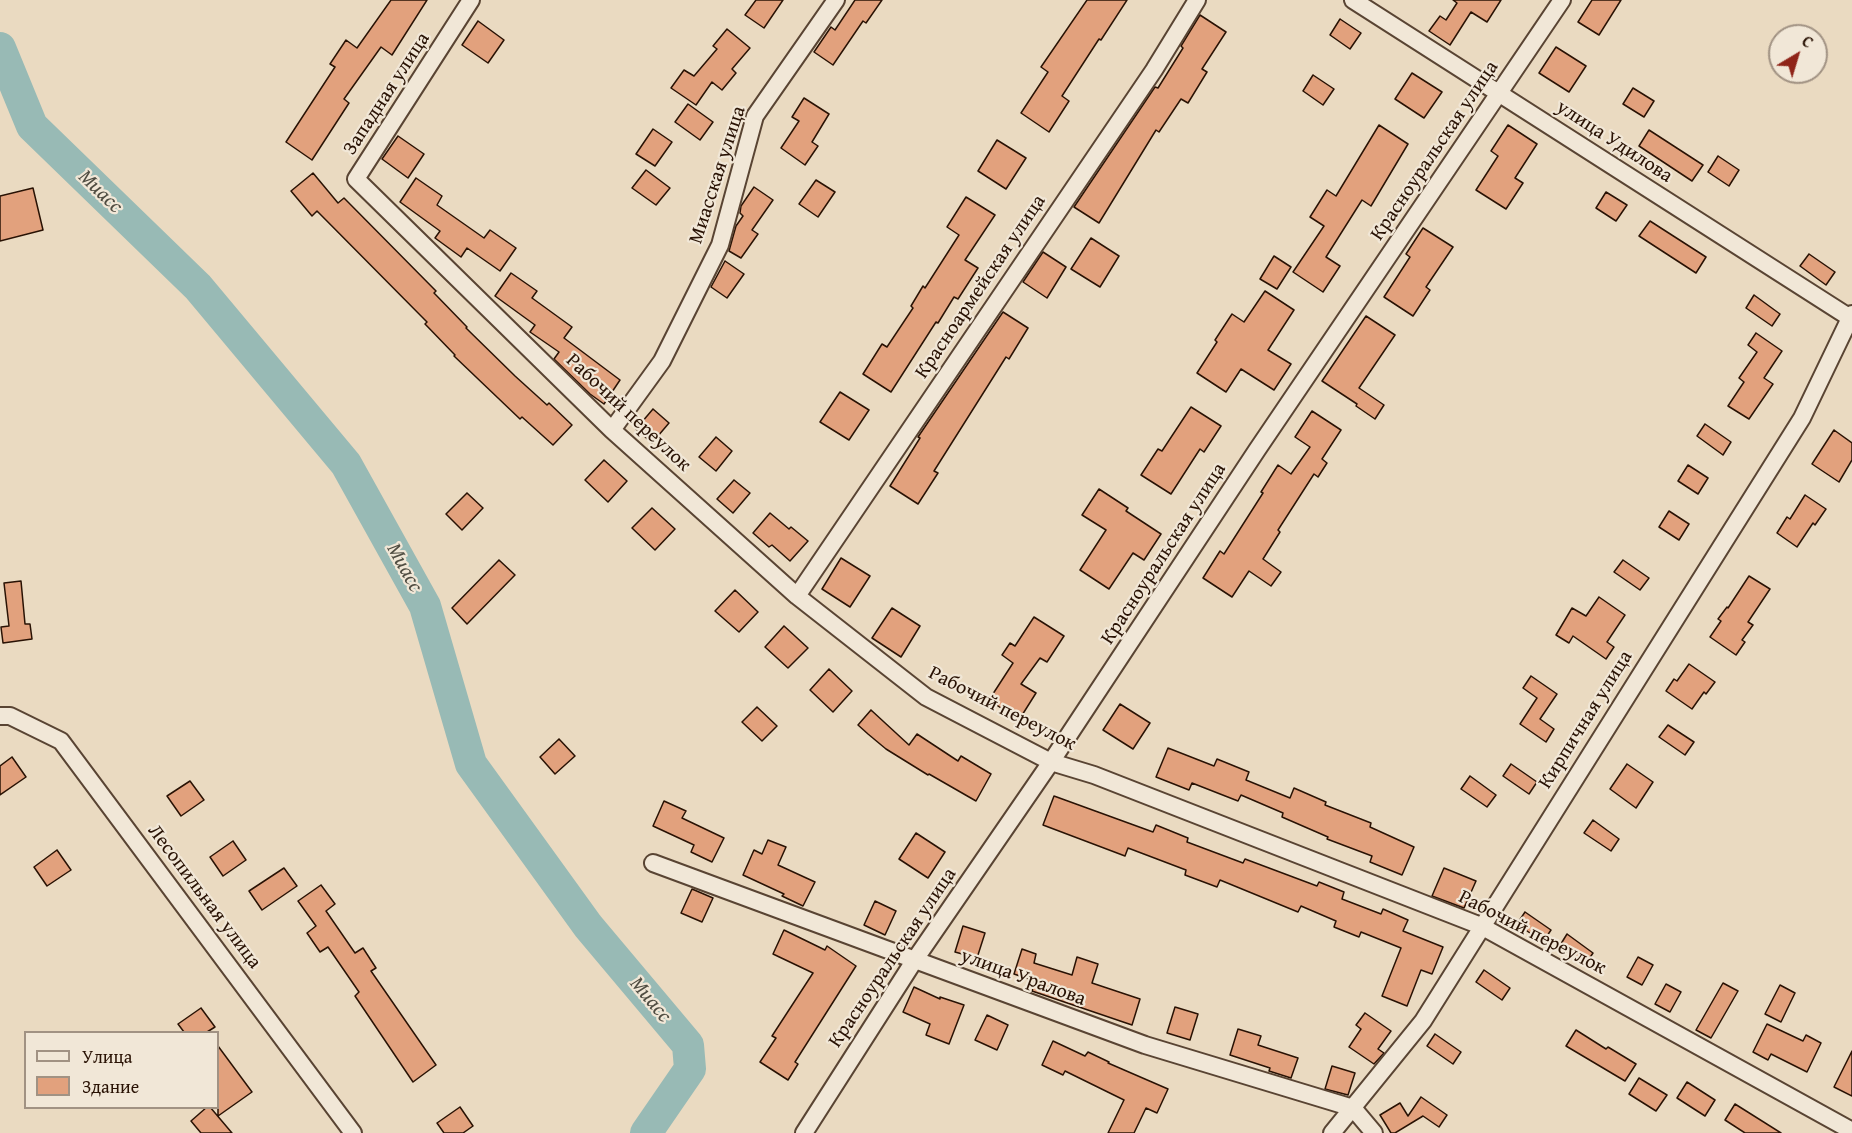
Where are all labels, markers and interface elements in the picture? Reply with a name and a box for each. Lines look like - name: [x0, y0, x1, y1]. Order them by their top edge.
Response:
- north arrow: [1768, 24, 1828, 84]
- street label: Западная улица: [338, 28, 436, 160]
- text: С: [1797, 29, 1819, 54]
- street label: Красноуральская улица: [1366, 57, 1504, 245]
- street label: улица Удилова: [1551, 95, 1677, 189]
- street label: Миасская улица: [684, 103, 752, 247]
- water label: Миасс: [72, 165, 128, 219]
- street label: Красноармейская улица: [911, 191, 1051, 383]
- street label: Рабочий переулок: [560, 349, 696, 477]
- street label: Красноуральская улица: [1096, 459, 1232, 649]
- water label: Миасс: [380, 539, 428, 597]
- street label: Кирпичная улица: [1534, 646, 1638, 794]
- street label: Рабочий переулок: [924, 661, 1080, 757]
- street label: Лесопильная улица: [142, 820, 266, 974]
- street label: Красноуральская улица: [824, 864, 962, 1052]
- street label: Рабочий переулок: [1454, 885, 1610, 981]
- street label: улица Уралова: [957, 944, 1089, 1012]
- water label: Миасс: [624, 972, 676, 1028]
- legend: [24, 1031, 219, 1109]
- text: Улица: [82, 1043, 132, 1070]
- text: Здание: [82, 1073, 139, 1100]

